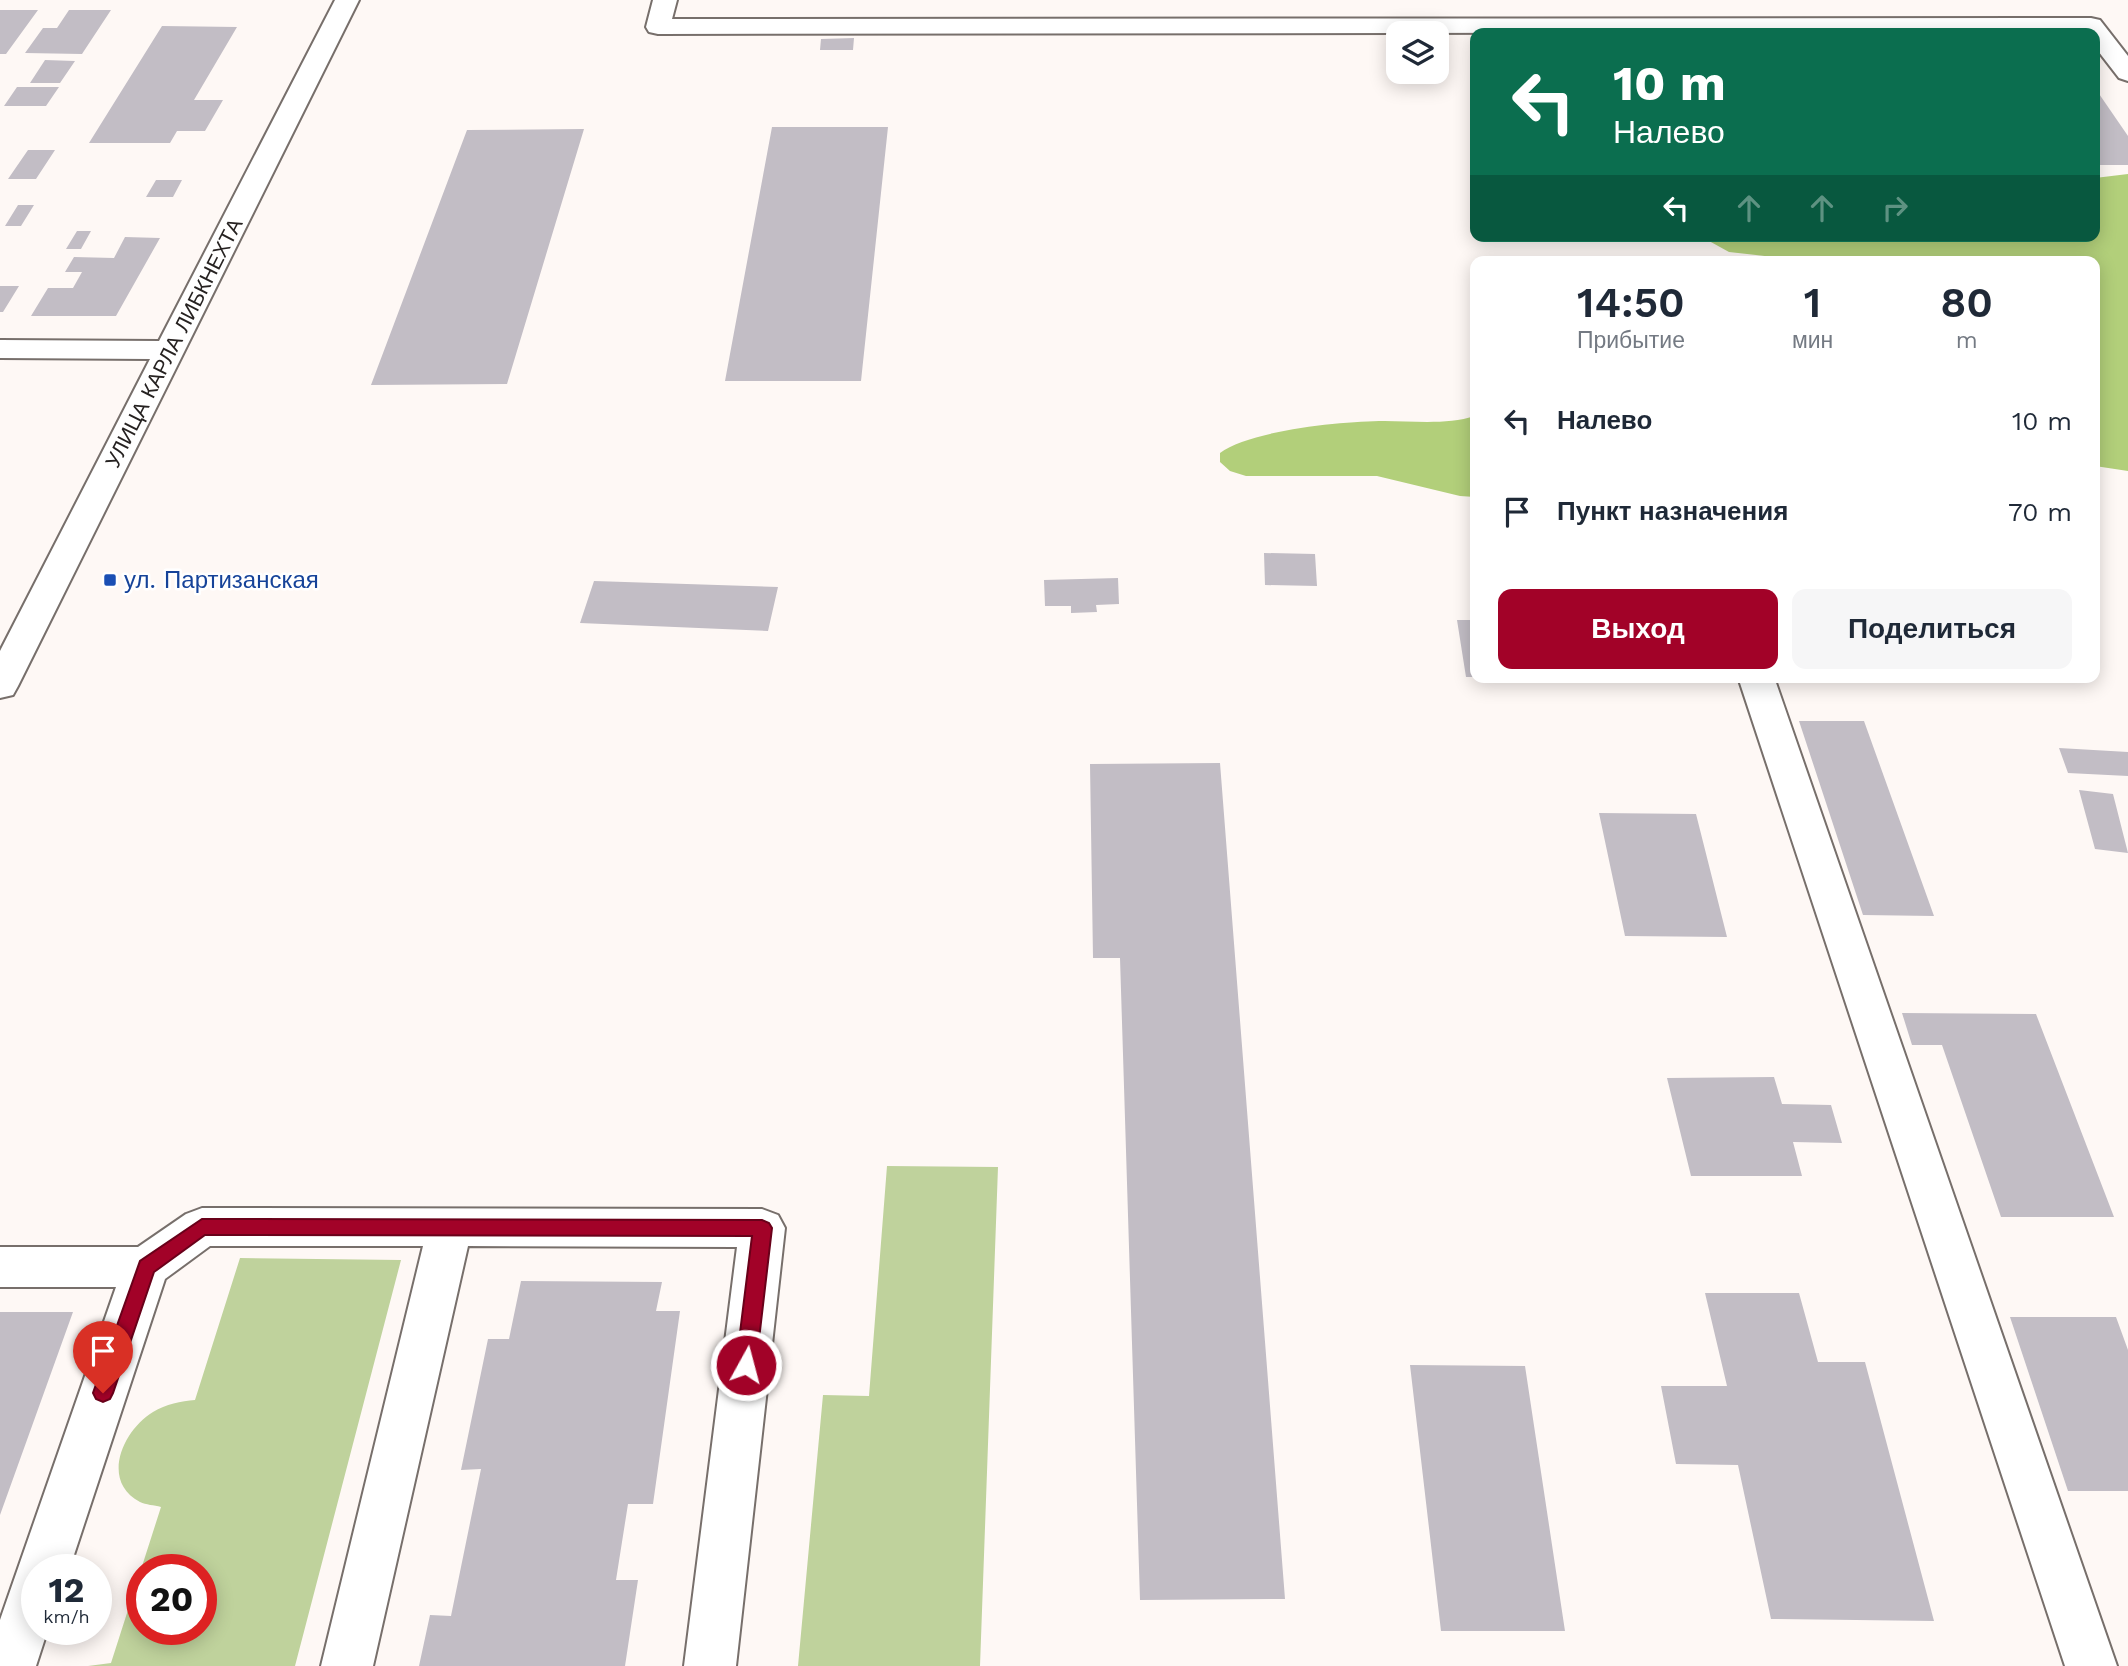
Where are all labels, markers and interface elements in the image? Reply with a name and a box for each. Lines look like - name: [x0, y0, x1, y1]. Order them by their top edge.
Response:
- map controls: [1386, 21, 1449, 84]
- button: layers: [1386, 21, 1449, 84]
- text: 10 m: [1613, 54, 1726, 112]
- icon: left: [1498, 56, 1589, 147]
- text: Налево: [1613, 113, 1725, 151]
- icon: left: [1657, 189, 1695, 227]
- icon: ahead: [1730, 189, 1768, 227]
- icon: ahead: [1803, 189, 1841, 227]
- icon: right: [1876, 189, 1914, 227]
- street label: УЛИЦА КАРЛА ЛИБКНЕХТА: [100, 214, 247, 472]
- text: 14:50: [1577, 278, 1685, 327]
- text: 1: [1804, 278, 1821, 327]
- text: 80: [1940, 278, 1993, 327]
- text: Прибытие: [1577, 327, 1685, 354]
- text: мин: [1792, 327, 1833, 354]
- text: m: [1956, 327, 1978, 354]
- icon: left: [1498, 402, 1536, 440]
- text: Налево: [1557, 405, 1652, 435]
- text: 10 m: [2012, 406, 2072, 436]
- icon: arrive: [1498, 493, 1536, 531]
- text: Пункт назначения: [1557, 496, 1788, 526]
- text: 70 m: [2008, 497, 2072, 527]
- place label: ул. Партизанская: [124, 566, 319, 594]
- marker: ул. Партизанская: [102, 572, 118, 588]
- button: Выход: [1498, 589, 1778, 669]
- button: Поделиться: [1792, 589, 2072, 669]
- pin: [73, 1321, 133, 1393]
- position arrow: [709, 1328, 783, 1402]
- icon: arrive: [84, 1332, 122, 1370]
- speed limit sign: 20: [126, 1554, 217, 1645]
- text: 12: [49, 1569, 84, 1611]
- text: km/h: [43, 1606, 90, 1627]

